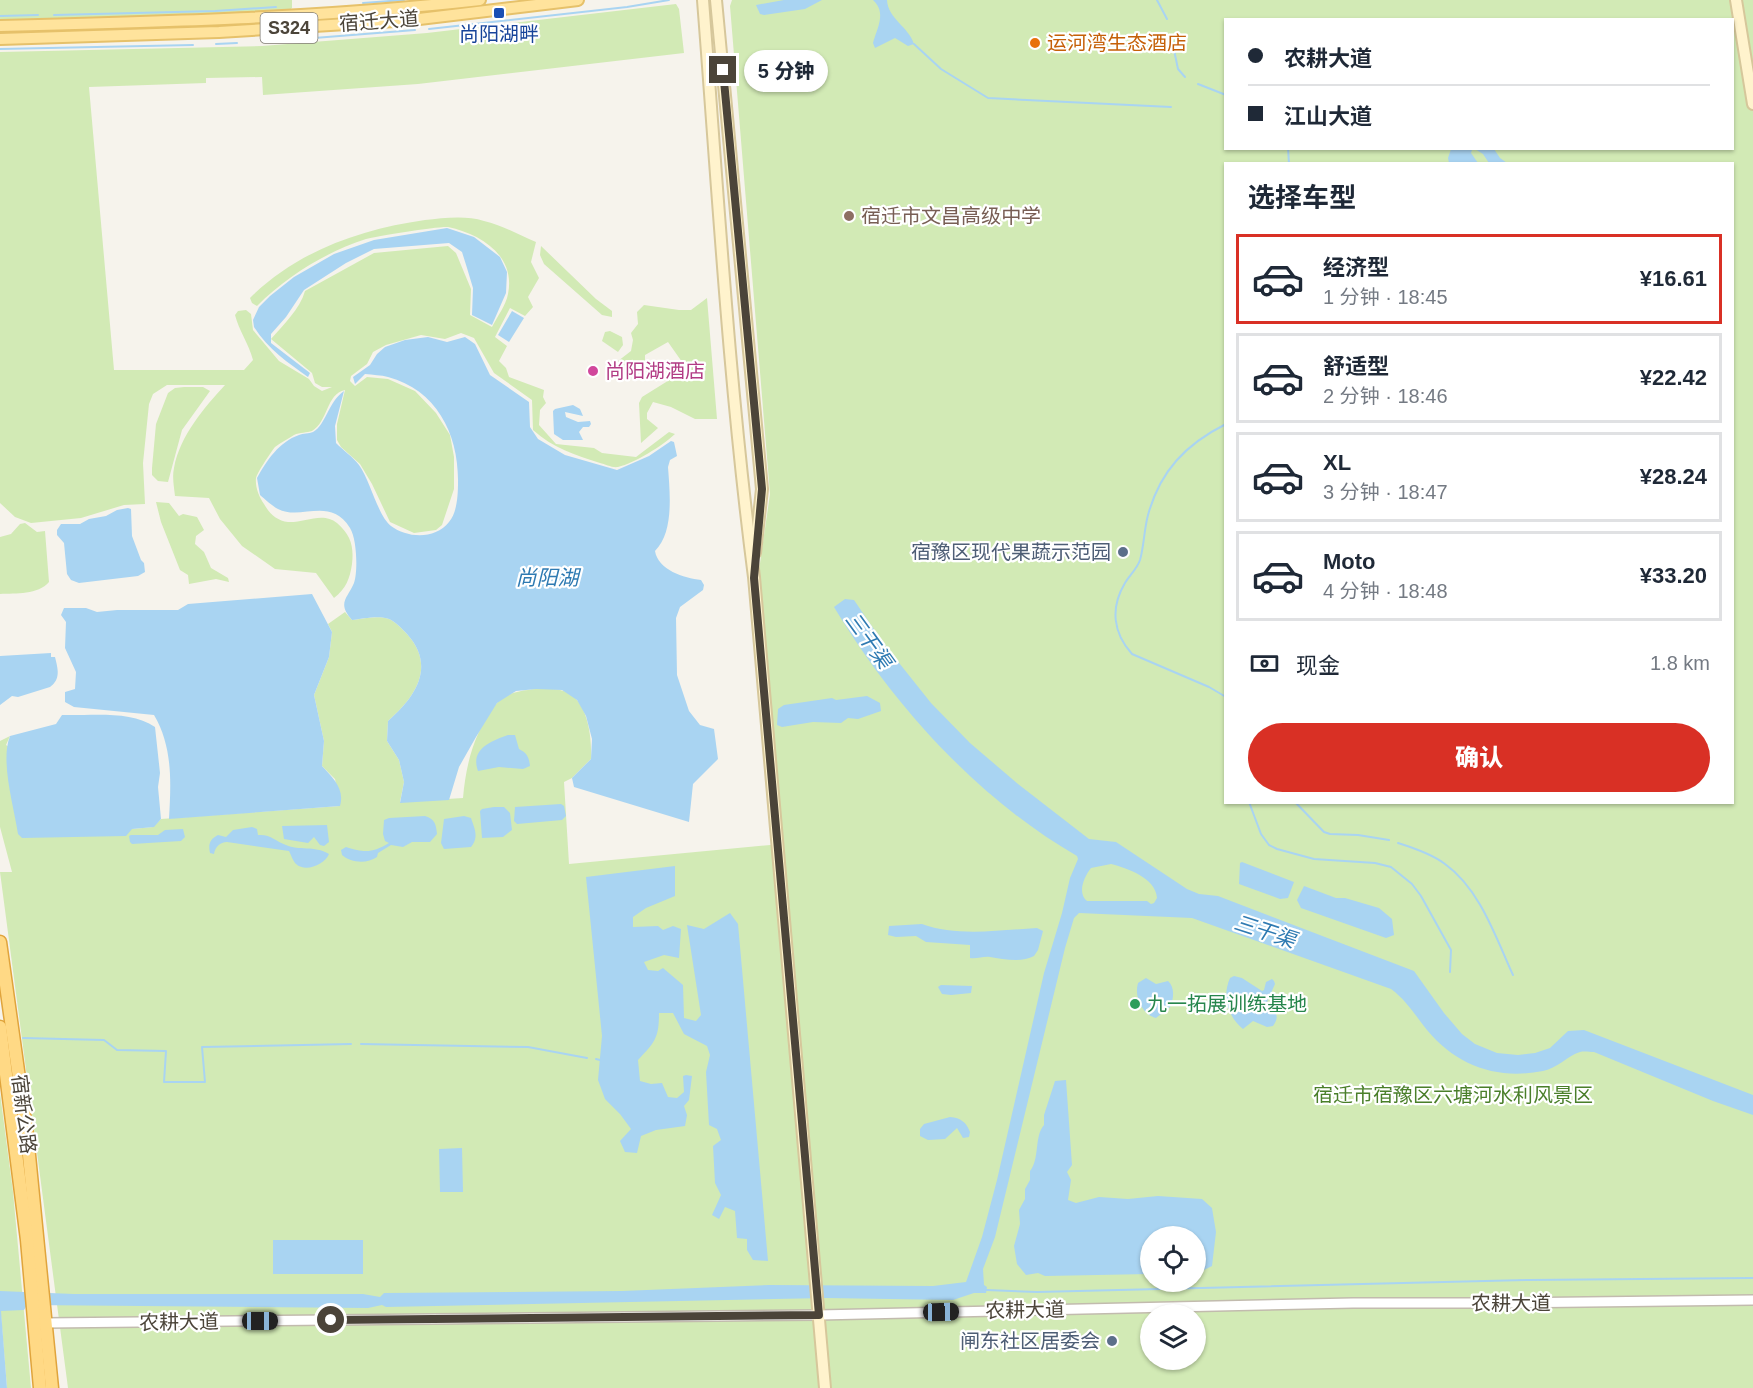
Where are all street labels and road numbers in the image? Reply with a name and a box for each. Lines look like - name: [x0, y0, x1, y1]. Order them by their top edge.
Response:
- street label: 宿迁大道: [338, 7, 420, 35]
- road number: S324: [260, 13, 318, 43]
- street label: 宿新公路: [8, 1073, 40, 1155]
- street label: 农耕大道: [1471, 1292, 1551, 1314]
- street label: 农耕大道: [985, 1298, 1065, 1322]
- street label: 农耕大道: [139, 1310, 219, 1334]

